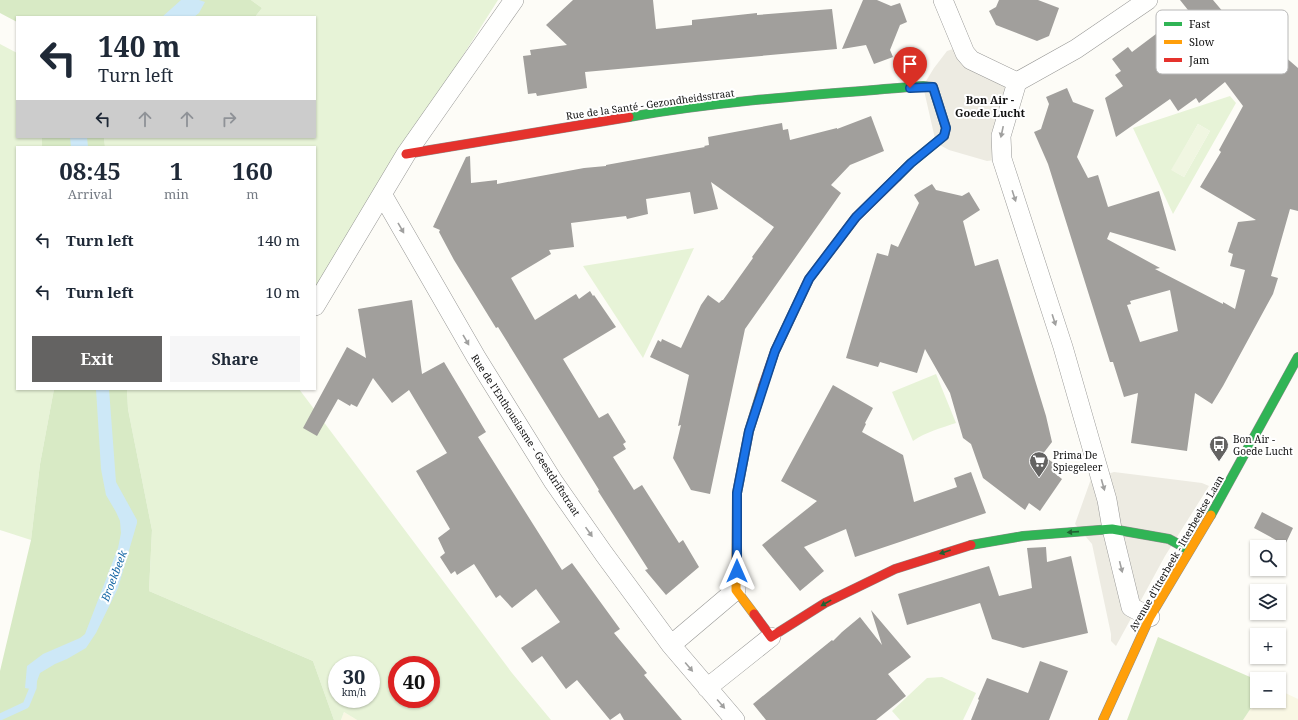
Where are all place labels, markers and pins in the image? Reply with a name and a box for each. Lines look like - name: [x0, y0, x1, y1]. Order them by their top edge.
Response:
- pin: [893, 47, 927, 88]
- place label: Bon Air - Goede Lucht: [1233, 432, 1293, 458]
- bus stop icon: Bon Air - Goede Lucht: [1208, 434, 1230, 462]
- place label: Prima De Spiegeleer: [1053, 448, 1103, 474]
- supermarket icon: Prima De Spiegeleer: [1028, 450, 1050, 478]

